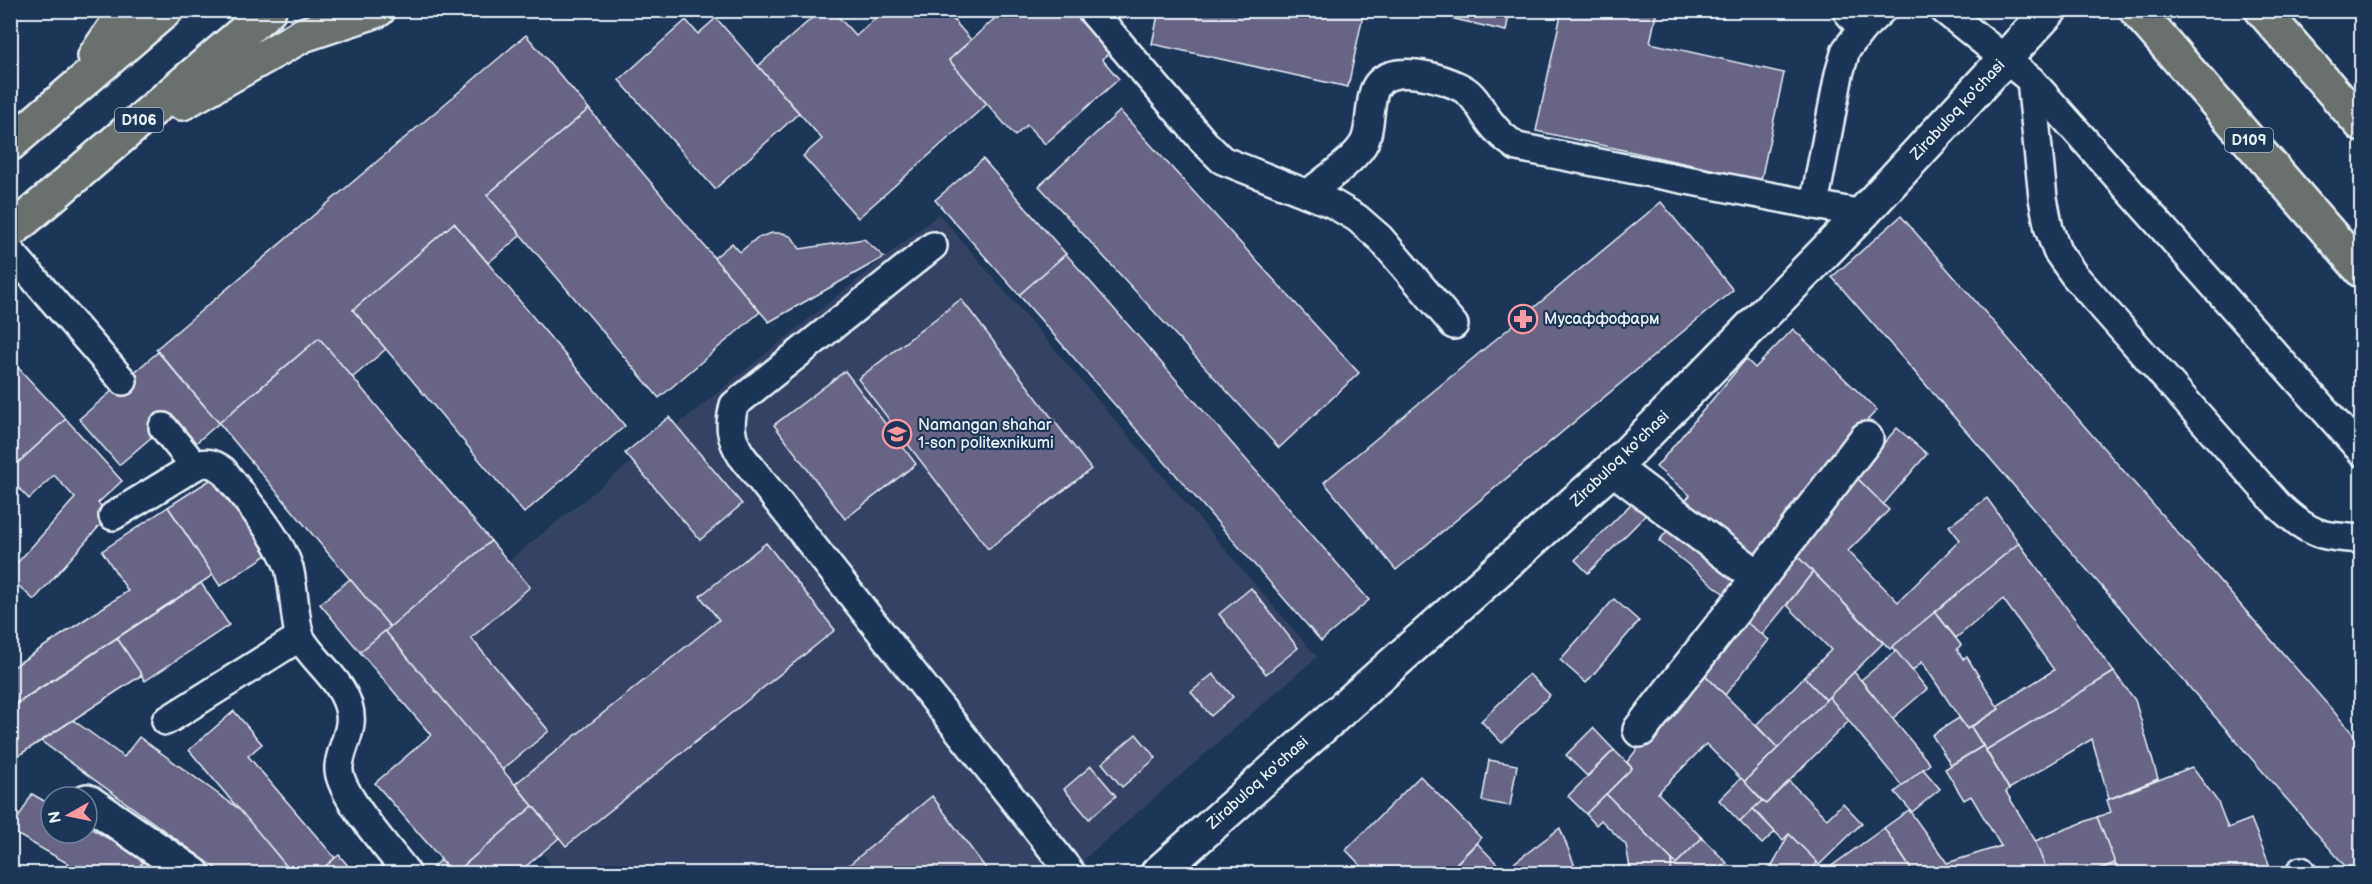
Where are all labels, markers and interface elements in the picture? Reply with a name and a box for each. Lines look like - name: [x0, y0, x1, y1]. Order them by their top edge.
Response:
- street label: Zirabuloq ko'chasi: [1906, 56, 2009, 165]
- road number: D106: [115, 108, 163, 132]
- road number: D109: [2225, 128, 2273, 152]
- pharmacy icon: Мусаффофарм: [1507, 303, 1539, 335]
- place label: Мусаффофарм: [1544, 310, 1660, 329]
- street label: Zirabuloq ko'chasi: [1566, 407, 1673, 512]
- place label: Namangan shahar 1-son politexnikumi: [918, 416, 1054, 453]
- school or university icon: Namangan shahar 1-son politexnikumi: [881, 418, 913, 450]
- street label: Zirabuloq ko'chasi: [1203, 732, 1313, 834]
- north arrow: [39, 785, 99, 845]
- text: N: [45, 810, 66, 825]

